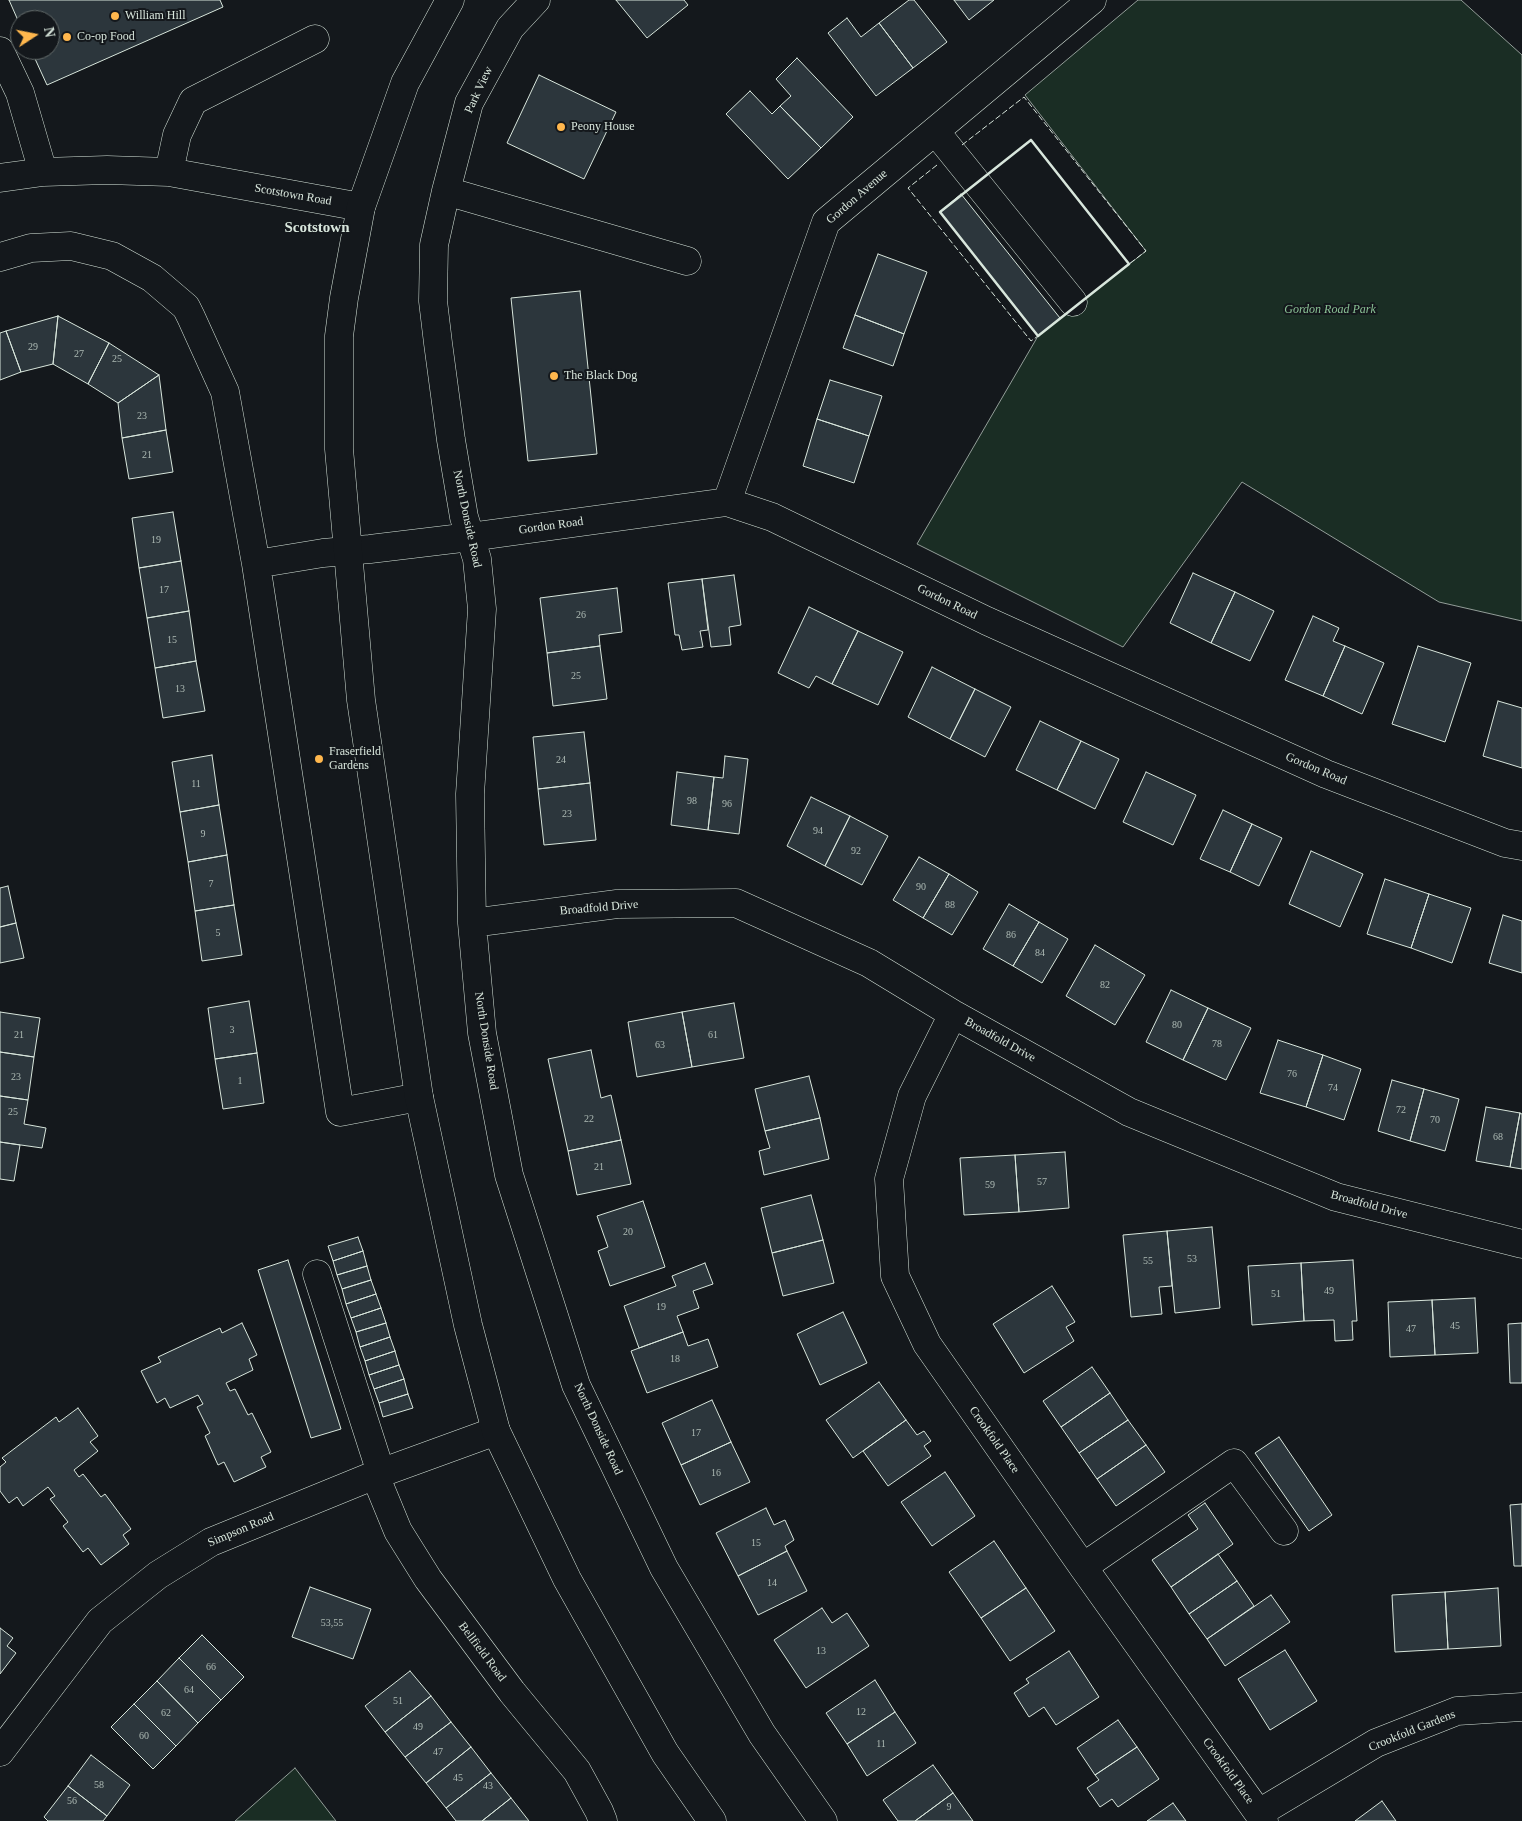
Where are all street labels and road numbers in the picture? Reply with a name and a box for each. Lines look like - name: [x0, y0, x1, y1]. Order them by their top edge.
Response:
- street label: Park View: [462, 64, 496, 116]
- street label: Gordon Avenue: [824, 167, 890, 227]
- street label: Scotstown Road: [253, 181, 333, 209]
- street label: North Donside Road: [450, 469, 484, 569]
- street label: Gordon Road: [518, 514, 584, 538]
- street label: Gordon Road: [915, 581, 979, 623]
- street label: Gordon Road: [1283, 750, 1349, 788]
- street label: Broadfold Drive: [559, 897, 639, 919]
- street label: North Donside Road: [471, 991, 501, 1091]
- street label: Broadfold Drive: [962, 1015, 1038, 1065]
- street label: Broadfold Drive: [1329, 1188, 1409, 1222]
- street label: North Donside Road: [570, 1381, 626, 1477]
- street label: Crookfold Place: [966, 1404, 1022, 1476]
- street label: Simpson Road: [206, 1510, 276, 1550]
- street label: Bellfield Road: [455, 1620, 509, 1684]
- street label: Crookfold Gardens: [1367, 1707, 1457, 1755]
- street label: Crookfold Place: [1199, 1735, 1257, 1807]

